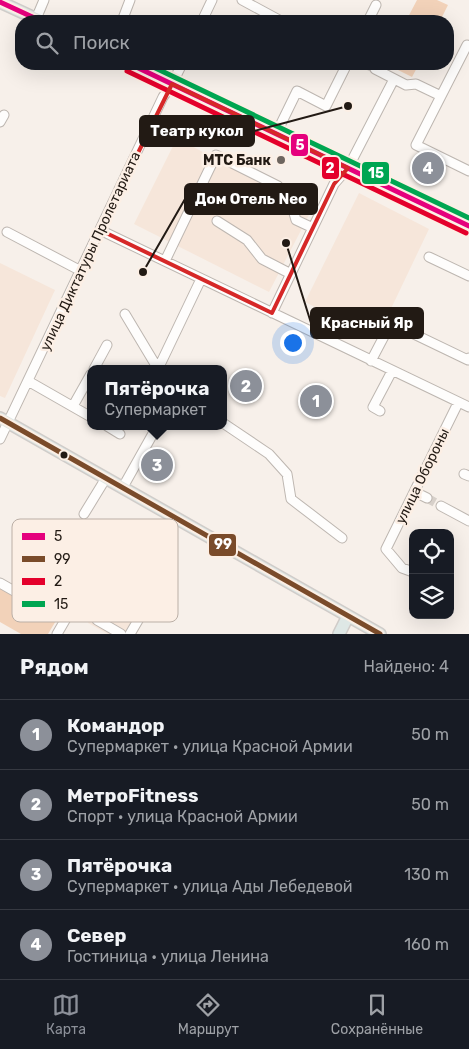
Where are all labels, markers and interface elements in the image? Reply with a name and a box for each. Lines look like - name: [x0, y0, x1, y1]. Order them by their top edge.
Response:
- search box: [15, 15, 454, 70]
- icon: search: [33, 29, 61, 57]
- text: Поиск: [73, 31, 130, 54]
- callout: Театр кукол: [140, 116, 254, 146]
- text: Театр кукол: [150, 122, 244, 140]
- line badge: 5: [290, 133, 309, 157]
- text: 5: [295, 137, 305, 154]
- street label: улица Диктатуры Пролетариата: [37, 149, 144, 353]
- pin: 4: [412, 149, 444, 187]
- place label: МТС Банк: [203, 152, 272, 169]
- marker: МТС Банк: [275, 154, 287, 166]
- line badge: 2: [321, 156, 340, 180]
- text: 2: [325, 160, 335, 177]
- line badge: 15: [361, 161, 390, 185]
- text: 15: [368, 165, 384, 182]
- callout: Дом Отель Neo: [185, 184, 317, 214]
- text: Дом Отель Neo: [195, 190, 307, 208]
- callout: Красный Яр: [311, 308, 423, 338]
- text: Красный Яр: [321, 314, 413, 332]
- your location: [280, 330, 306, 356]
- popup: [87, 365, 227, 430]
- pin: 2: [230, 367, 262, 405]
- text: Пятёрочка: [104, 377, 210, 400]
- pin: 1: [300, 382, 332, 420]
- text: Супермаркет: [104, 400, 206, 419]
- street label: улица Обороны: [392, 426, 453, 527]
- pin: 3: [141, 446, 173, 484]
- unlabelled marker: [59, 450, 69, 460]
- legend: [12, 519, 178, 622]
- text: 5: [54, 528, 62, 545]
- map controls: [409, 529, 454, 619]
- button: locate: [409, 529, 454, 574]
- line badge: 99: [208, 533, 237, 557]
- text: 99: [214, 536, 232, 553]
- text: 99: [54, 551, 71, 568]
- text: 2: [54, 573, 62, 590]
- button: layers: [409, 574, 454, 619]
- text: 15: [54, 596, 68, 613]
- text: Рядом: [20, 654, 89, 679]
- text: Найдено: 4: [364, 657, 449, 676]
- text: Командор: [67, 714, 165, 737]
- text: 1: [32, 725, 40, 744]
- text: 50 m: [411, 725, 449, 744]
- text: Супермаркет · улица Красной Армии: [67, 737, 353, 756]
- text: МетроFitness: [67, 784, 199, 807]
- text: 2: [31, 795, 41, 814]
- text: 50 m: [411, 795, 449, 814]
- text: Спорт · улица Красной Армии: [67, 807, 298, 826]
- text: Пятёрочка: [67, 854, 172, 877]
- text: 3: [31, 865, 41, 884]
- text: 130 m: [404, 865, 449, 884]
- text: Супермаркет · улица Ады Лебедевой: [67, 877, 353, 896]
- text: Север: [67, 924, 126, 947]
- text: 4: [31, 935, 41, 954]
- text: 160 m: [404, 935, 449, 954]
- text: Гостиница · улица Ленина: [67, 947, 269, 966]
- tab: Карта: [46, 991, 86, 1038]
- tab: Маршрут: [178, 991, 239, 1038]
- tab: Сохранённые: [331, 991, 423, 1038]

